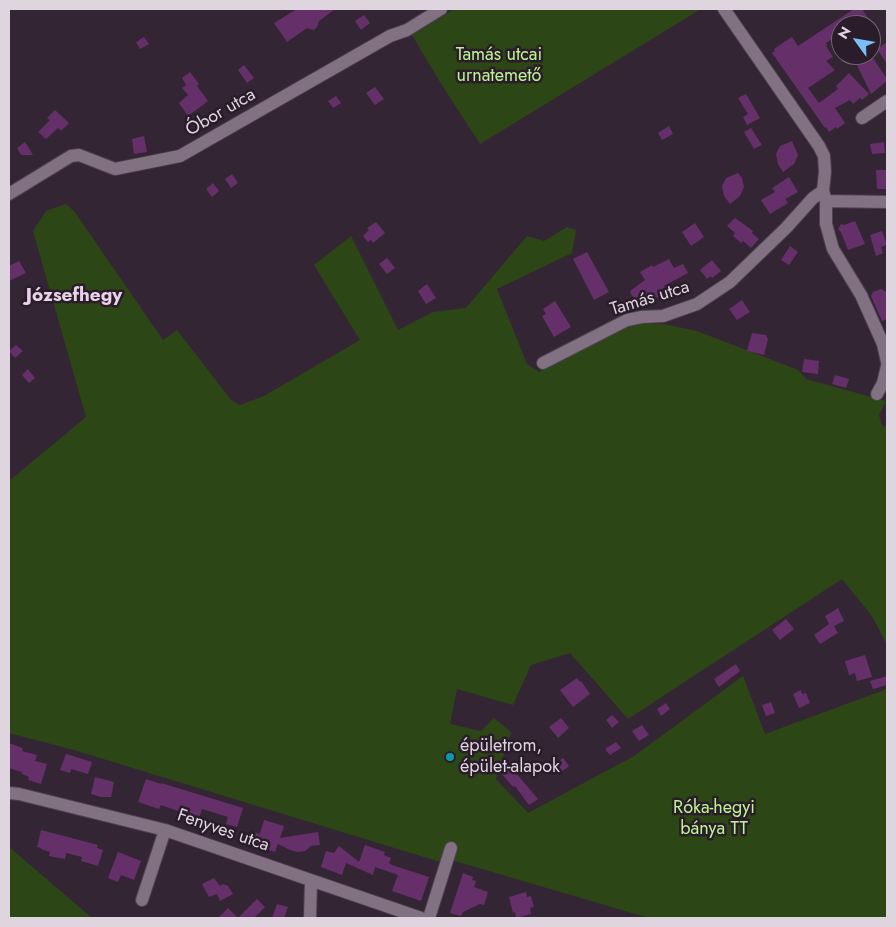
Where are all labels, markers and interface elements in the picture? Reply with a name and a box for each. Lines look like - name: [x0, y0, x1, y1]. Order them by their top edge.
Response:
- north arrow: [831, 15, 881, 65]
- text: N: [833, 23, 856, 43]
- park label: Tamás utcai urnatemető: [456, 45, 542, 88]
- street label: Óbor utca: [182, 84, 260, 142]
- street label: Tamás utca: [608, 277, 692, 321]
- district label: Józsefhegy: [26, 285, 122, 307]
- place label: épületrom, épület-alapok: [460, 736, 560, 779]
- marker: épületrom, épület-alapok: [444, 751, 456, 763]
- park label: Róka-hegyi bánya TT: [673, 798, 755, 841]
- street label: Fenyves utca: [174, 805, 272, 857]

